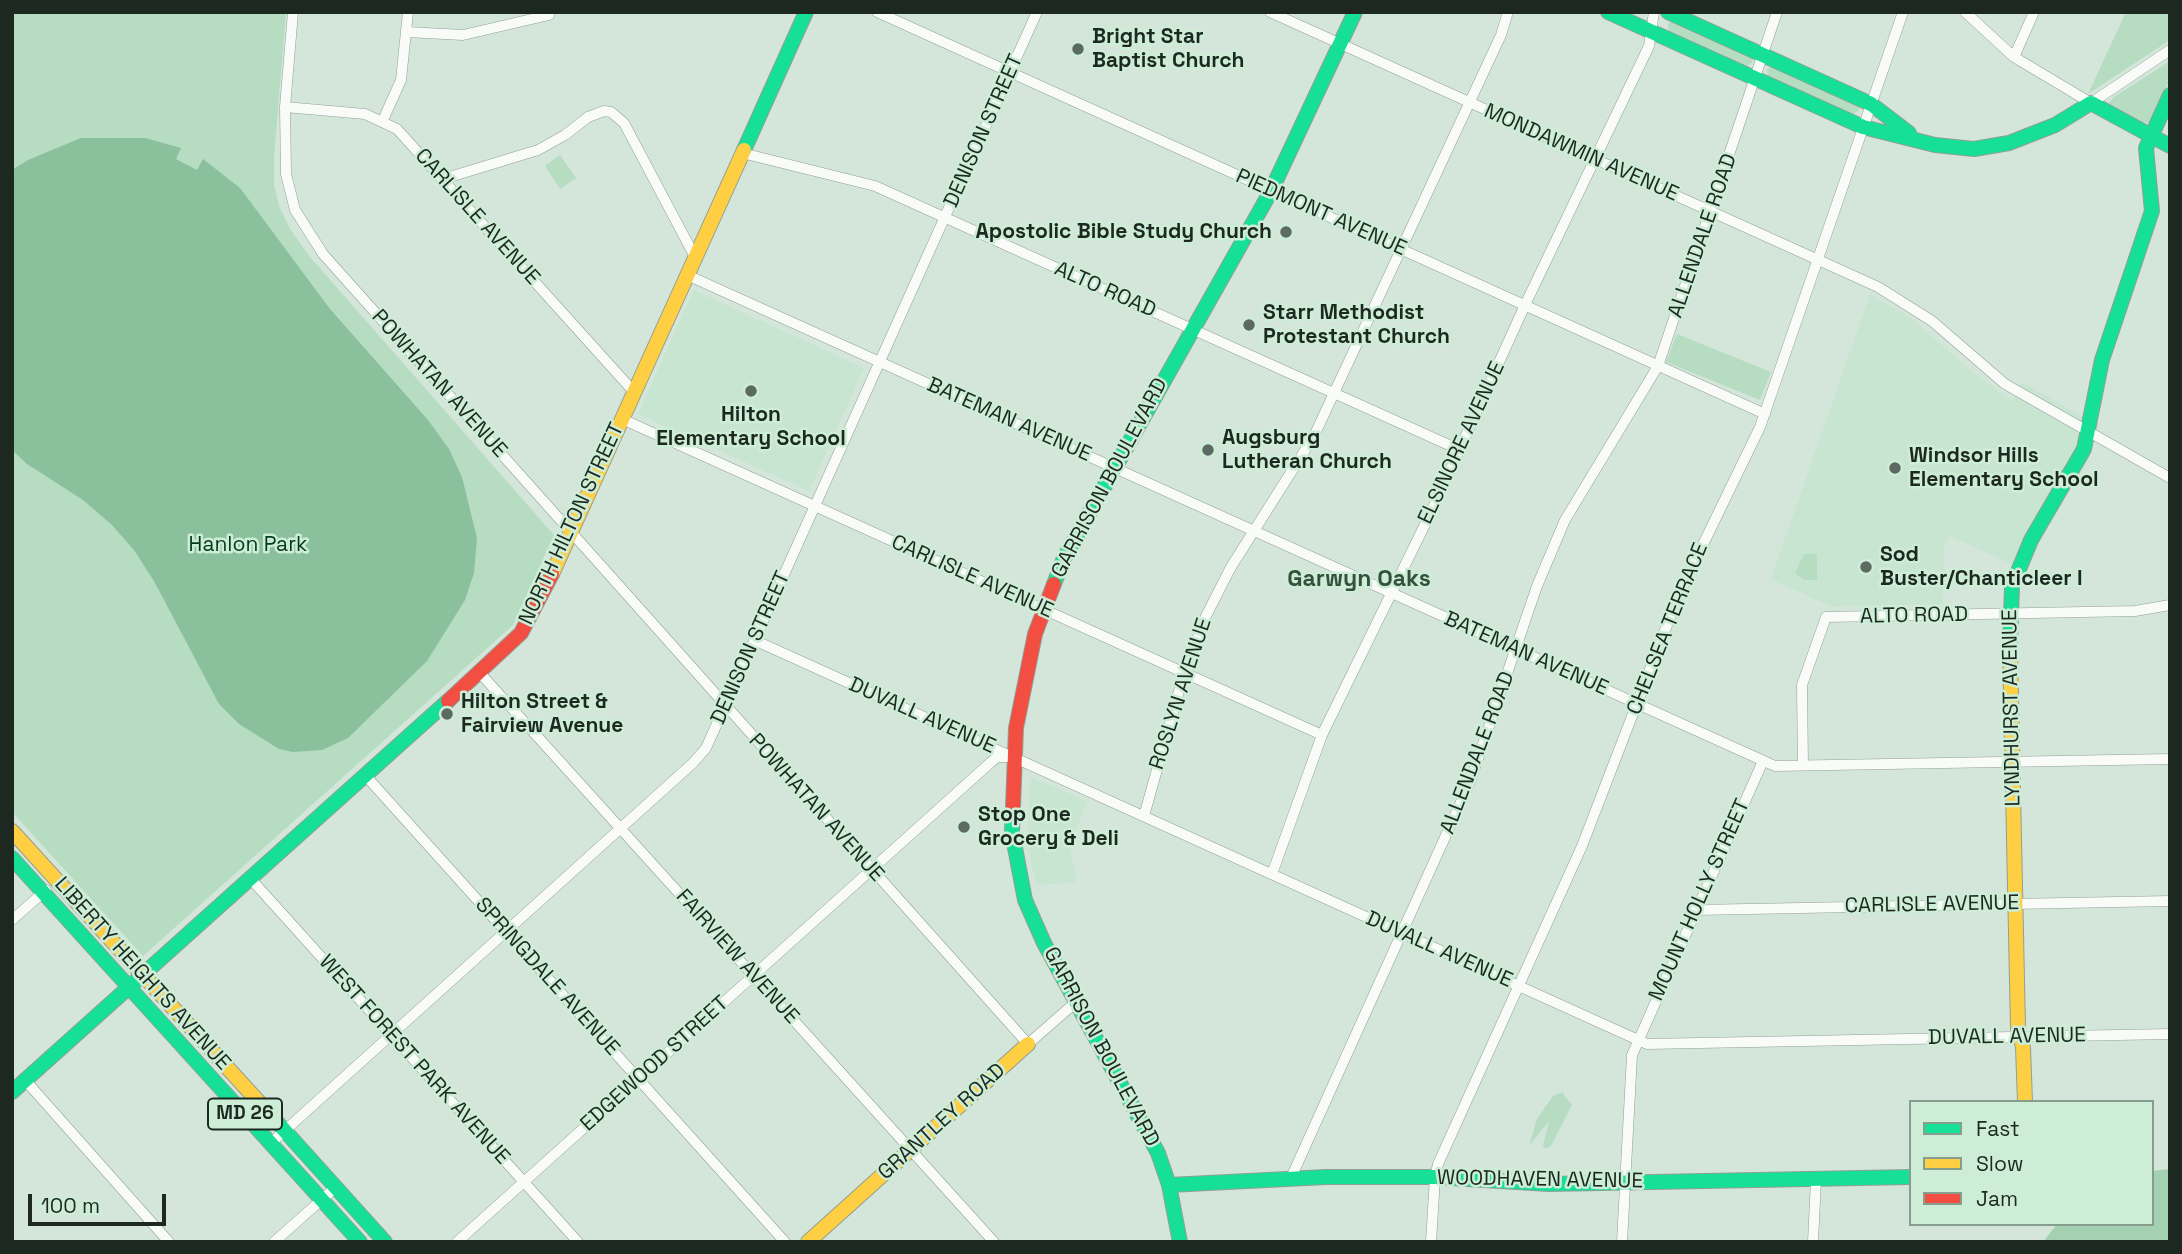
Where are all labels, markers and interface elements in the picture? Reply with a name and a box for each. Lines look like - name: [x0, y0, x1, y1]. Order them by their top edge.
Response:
- place label: Bright Star Baptist Church: [1092, 24, 1244, 74]
- marker: Bright Star Baptist Church: [1070, 41, 1086, 57]
- street label: DENISON STREET: [939, 51, 1029, 211]
- street label: MONDAWMIN AVENUE: [1480, 99, 1682, 207]
- street label: CARLISLE AVENUE: [409, 144, 545, 290]
- street label: ALLENDALE ROAD: [1663, 151, 1743, 321]
- street label: PIEDMONT AVENUE: [1232, 164, 1410, 262]
- place label: Apostolic Bible Study Church: [976, 219, 1272, 245]
- marker: Apostolic Bible Study Church: [1278, 224, 1294, 240]
- street label: ALTO ROAD: [1050, 256, 1160, 324]
- place label: Starr Methodist Protestant Church: [1263, 300, 1450, 350]
- street label: POWHATAN AVENUE: [366, 305, 512, 463]
- marker: Starr Methodist Protestant Church: [1241, 317, 1257, 333]
- street label: ELSINORE AVENUE: [1413, 358, 1511, 528]
- street label: BATEMAN AVENUE: [923, 372, 1095, 468]
- street label: GARRISON BOULEVARD: [1047, 374, 1173, 582]
- marker: Hilton Elementary School: [743, 383, 759, 399]
- place label: Hilton Elementary School: [656, 402, 846, 452]
- street label: NORTH HILTON STREET: [514, 419, 630, 629]
- place label: Augsburg Lutheran Church: [1222, 425, 1392, 475]
- marker: Augsburg Lutheran Church: [1200, 442, 1216, 458]
- place label: Windsor Hills Elementary School: [1909, 443, 2099, 493]
- marker: Windsor Hills Elementary School: [1887, 460, 1903, 476]
- street label: CARLISLE AVENUE: [887, 530, 1057, 624]
- park label: Hanlon Park: [189, 532, 307, 558]
- street label: CHELSEA TERRACE: [1622, 539, 1714, 719]
- place label: Sod Buster/Chanticleer I: [1880, 542, 2082, 592]
- marker: Sod Buster/Chanticleer I: [1858, 559, 1874, 575]
- district label: Garwyn Oaks: [1287, 566, 1431, 594]
- street label: DENISON STREET: [706, 568, 796, 728]
- street label: ALTO ROAD: [1860, 602, 1968, 630]
- street label: BATEMAN AVENUE: [1440, 606, 1612, 702]
- street label: LYNDHURST AVENUE: [1998, 609, 2026, 807]
- street label: ROSLYN AVENUE: [1145, 615, 1217, 773]
- street label: ALLENDALE ROAD: [1435, 668, 1521, 838]
- street label: DUVALL AVENUE: [845, 672, 999, 760]
- place label: Hilton Street & Fairview Avenue: [461, 689, 623, 739]
- marker: Hilton Street & Fairview Avenue: [439, 706, 455, 722]
- street label: POWHATAN AVENUE: [743, 729, 889, 887]
- street label: MOUNT HOLLY STREET: [1644, 795, 1756, 1005]
- place label: Stop One Grocery & Deli: [978, 802, 1119, 852]
- marker: Stop One Grocery & Deli: [956, 819, 972, 835]
- street label: LIBERTY HEIGHTS AVENUE: [49, 872, 235, 1076]
- street label: FAIRVIEW AVENUE: [670, 885, 804, 1029]
- street label: CARLISLE AVENUE: [1844, 891, 2020, 919]
- street label: SPRINGDALE AVENUE: [469, 893, 625, 1061]
- street label: DUVALL AVENUE: [1362, 906, 1516, 994]
- street label: GARRISON BOULEVARD: [1038, 943, 1164, 1151]
- street label: WEST FOREST PARK AVENUE: [313, 950, 515, 1170]
- street label: EDGEWOOD STREET: [576, 991, 734, 1137]
- street label: DUVALL AVENUE: [1928, 1023, 2086, 1051]
- street label: GRANTLEY ROAD: [873, 1058, 1011, 1186]
- road number: MD 26: [208, 1098, 282, 1130]
- legend: [1909, 1100, 2154, 1226]
- text: Fast: [1976, 1115, 2020, 1142]
- text: Slow: [1976, 1150, 2024, 1177]
- street label: WOODHAVEN AVENUE: [1437, 1166, 1643, 1194]
- scale bar: [32, 1180, 170, 1224]
- text: Jam: [1976, 1185, 2018, 1212]
- text: 100 m: [41, 1192, 100, 1219]

